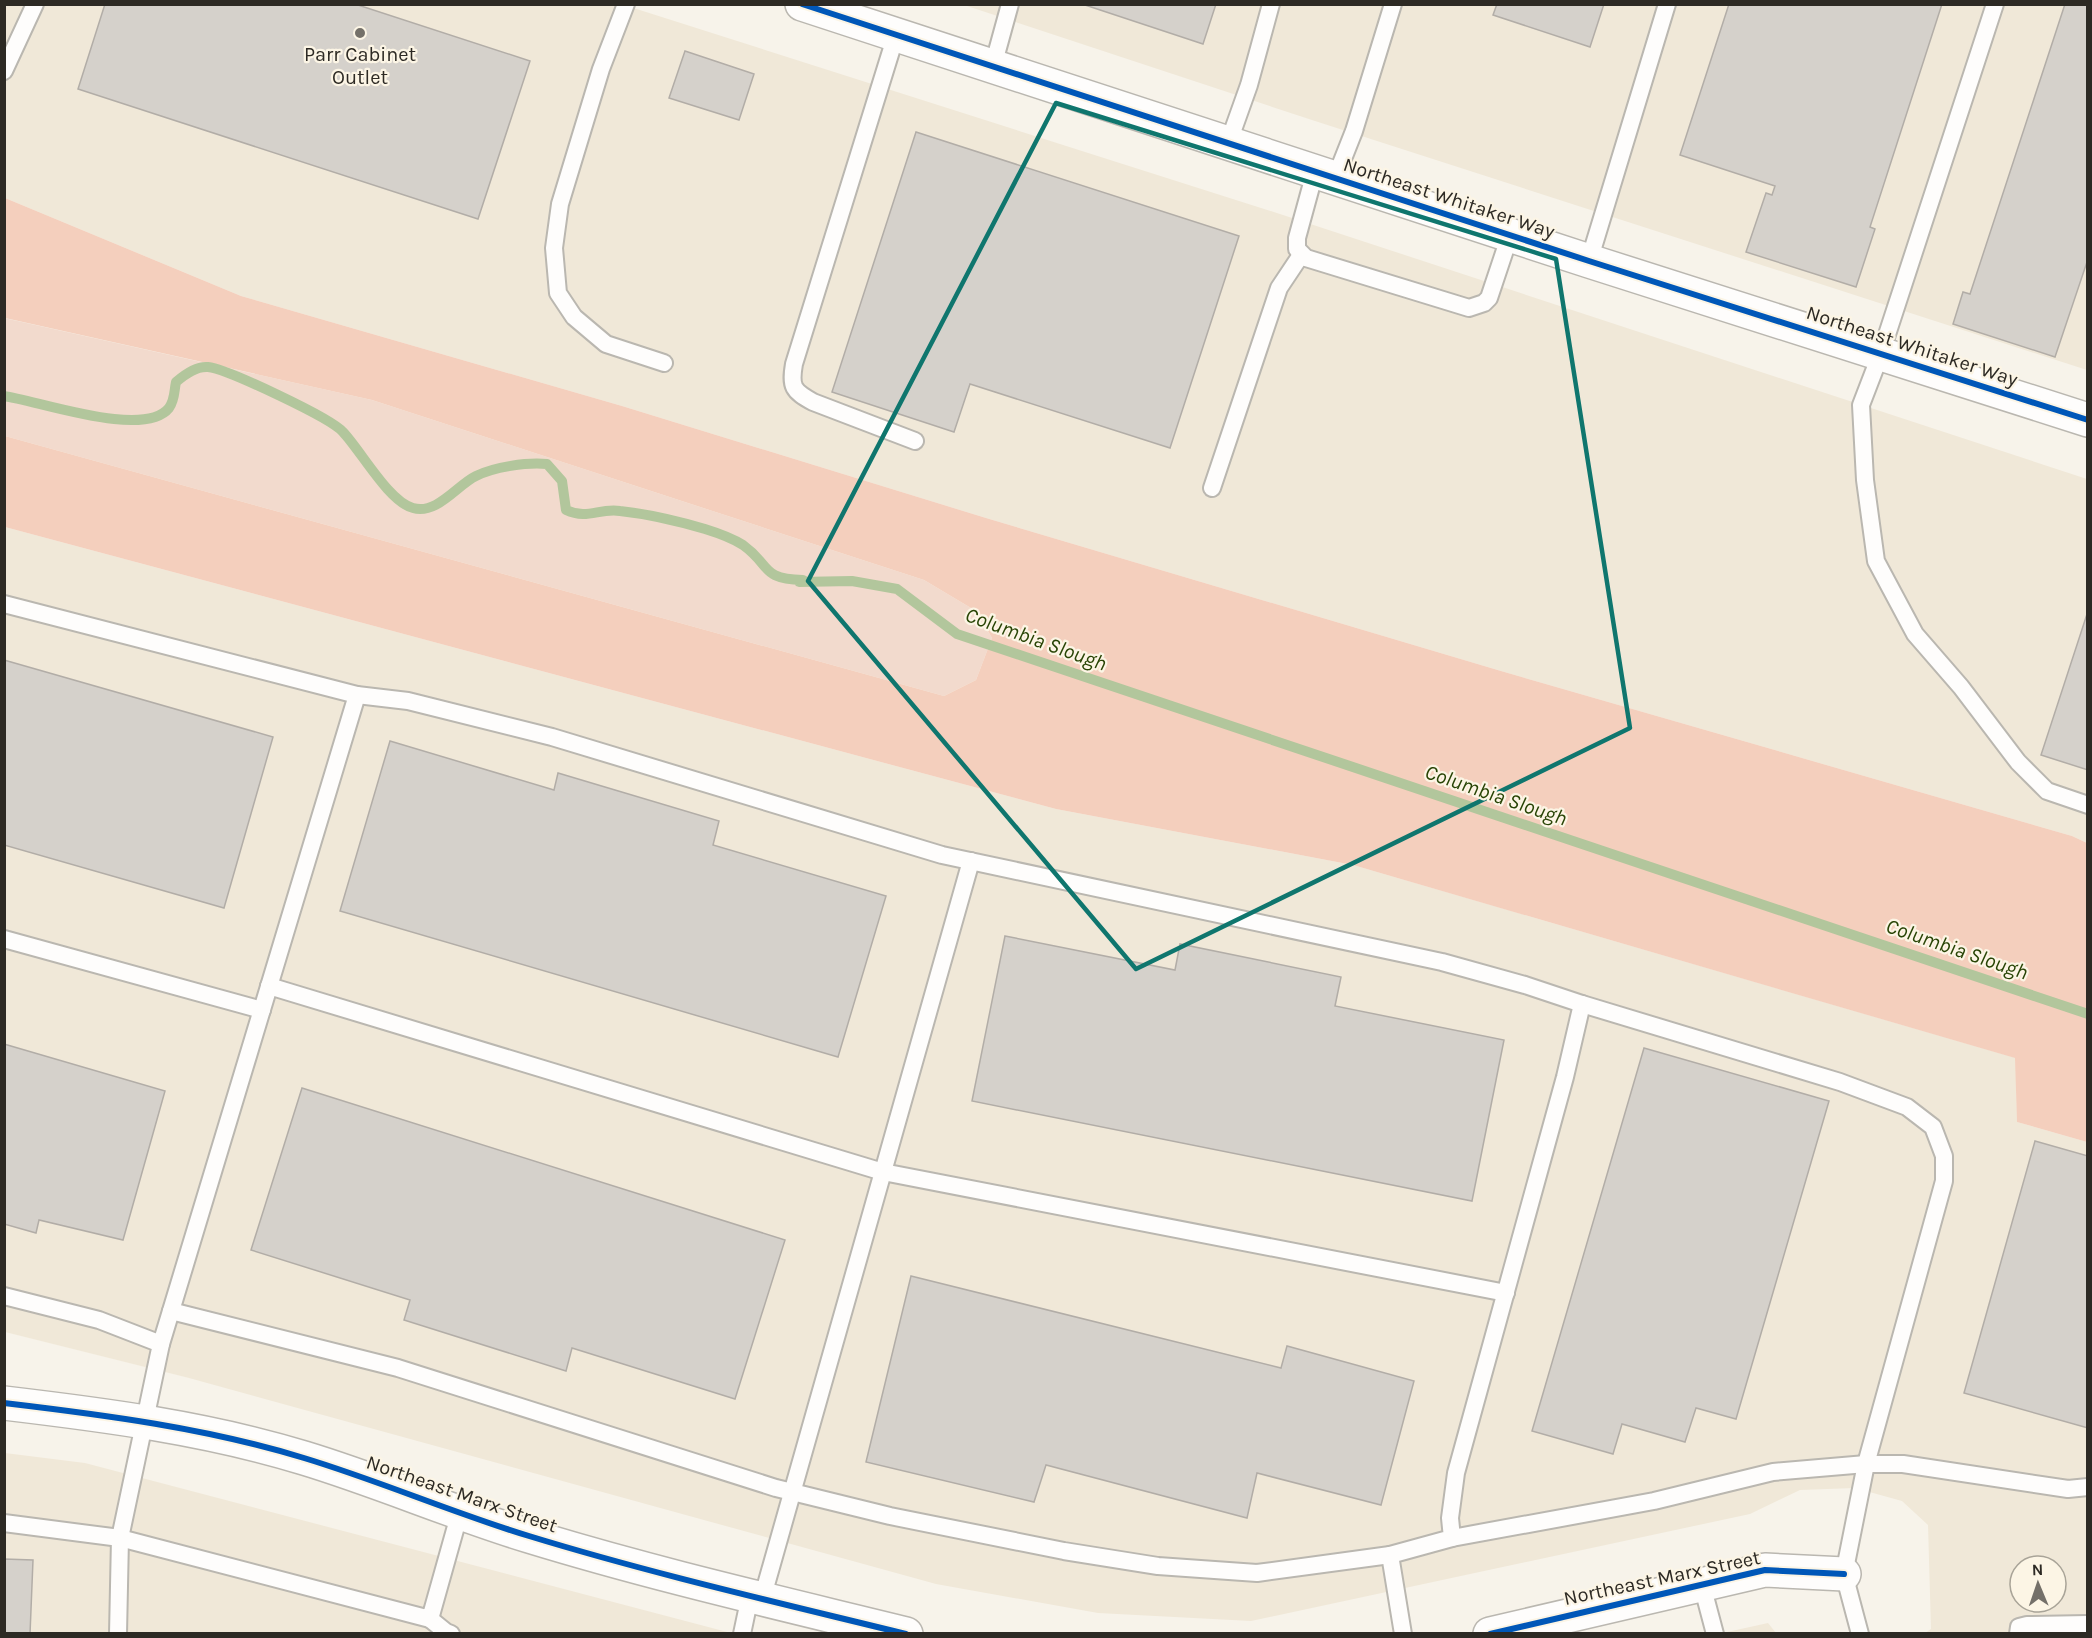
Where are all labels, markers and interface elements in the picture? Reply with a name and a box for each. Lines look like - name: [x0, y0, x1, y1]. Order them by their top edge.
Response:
- marker: Parr Cabinet Outlet: [353, 26, 367, 40]
- place label: Parr Cabinet Outlet: [304, 43, 417, 89]
- street label: Northeast Whitaker Way: [1340, 153, 1558, 243]
- street label: Northeast Whitaker Way: [1803, 301, 2021, 391]
- water label: Columbia Slough: [962, 602, 1110, 676]
- water label: Columbia Slough: [1422, 759, 1570, 831]
- water label: Columbia Slough: [1883, 913, 2031, 985]
- street label: Northeast Marx Street: [363, 1450, 561, 1538]
- street label: Northeast Marx Street: [1562, 1546, 1763, 1610]
- north arrow: [2008, 1554, 2068, 1614]
- text: N: [2031, 1560, 2044, 1579]

